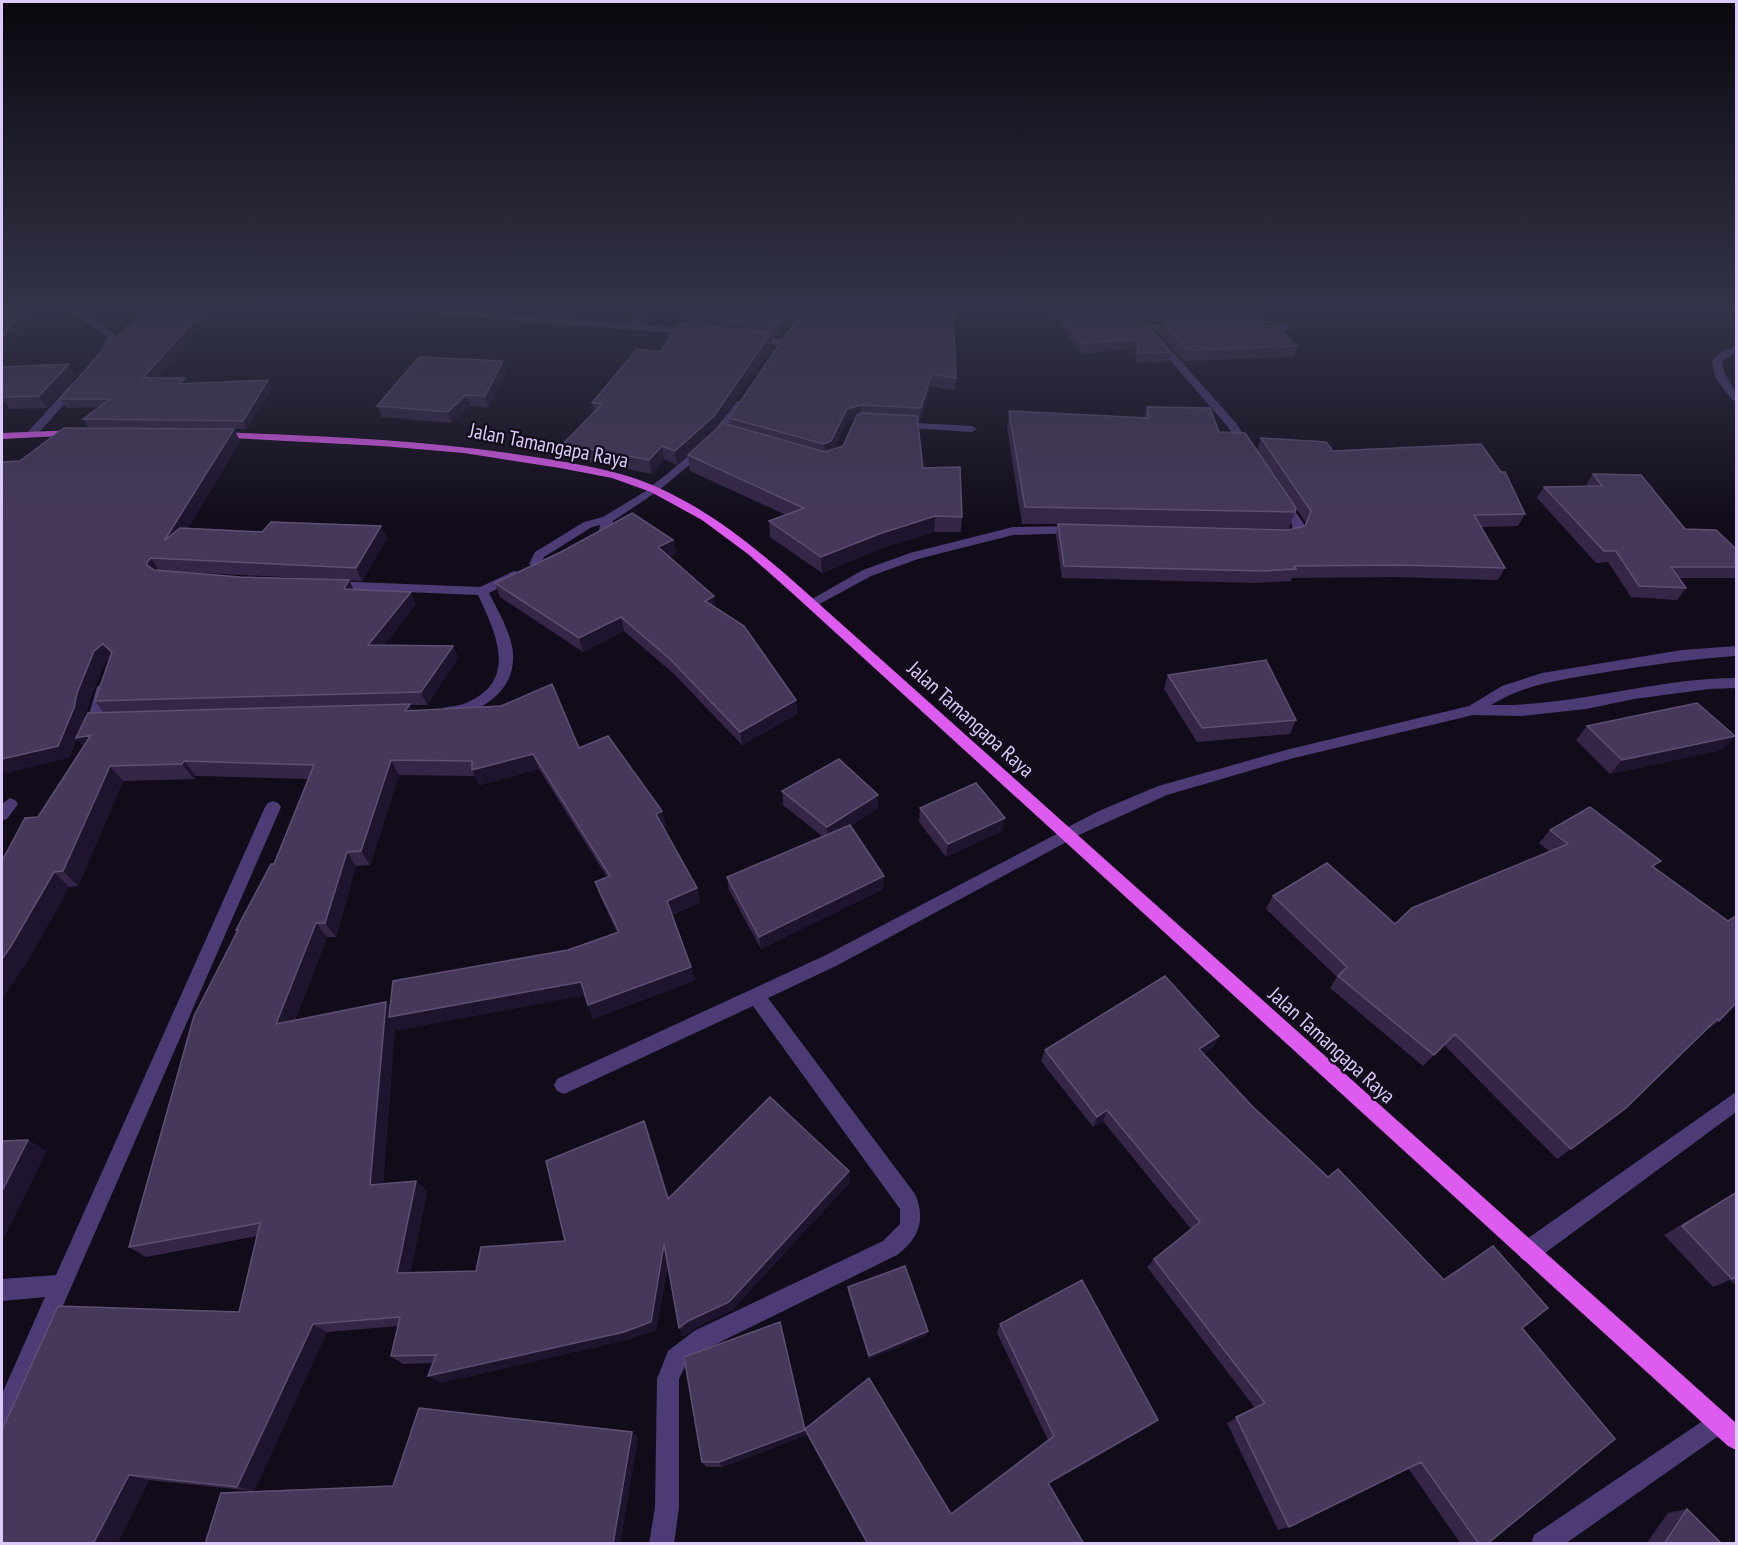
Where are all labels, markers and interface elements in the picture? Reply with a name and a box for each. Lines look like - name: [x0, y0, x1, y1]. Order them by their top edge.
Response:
- street label: Jalan Tamangapa Raya: [466, 416, 631, 474]
- street label: Jalan Tamangapa Raya: [901, 654, 1040, 783]
- street label: Jalan Tamangapa Raya: [1262, 980, 1401, 1109]

